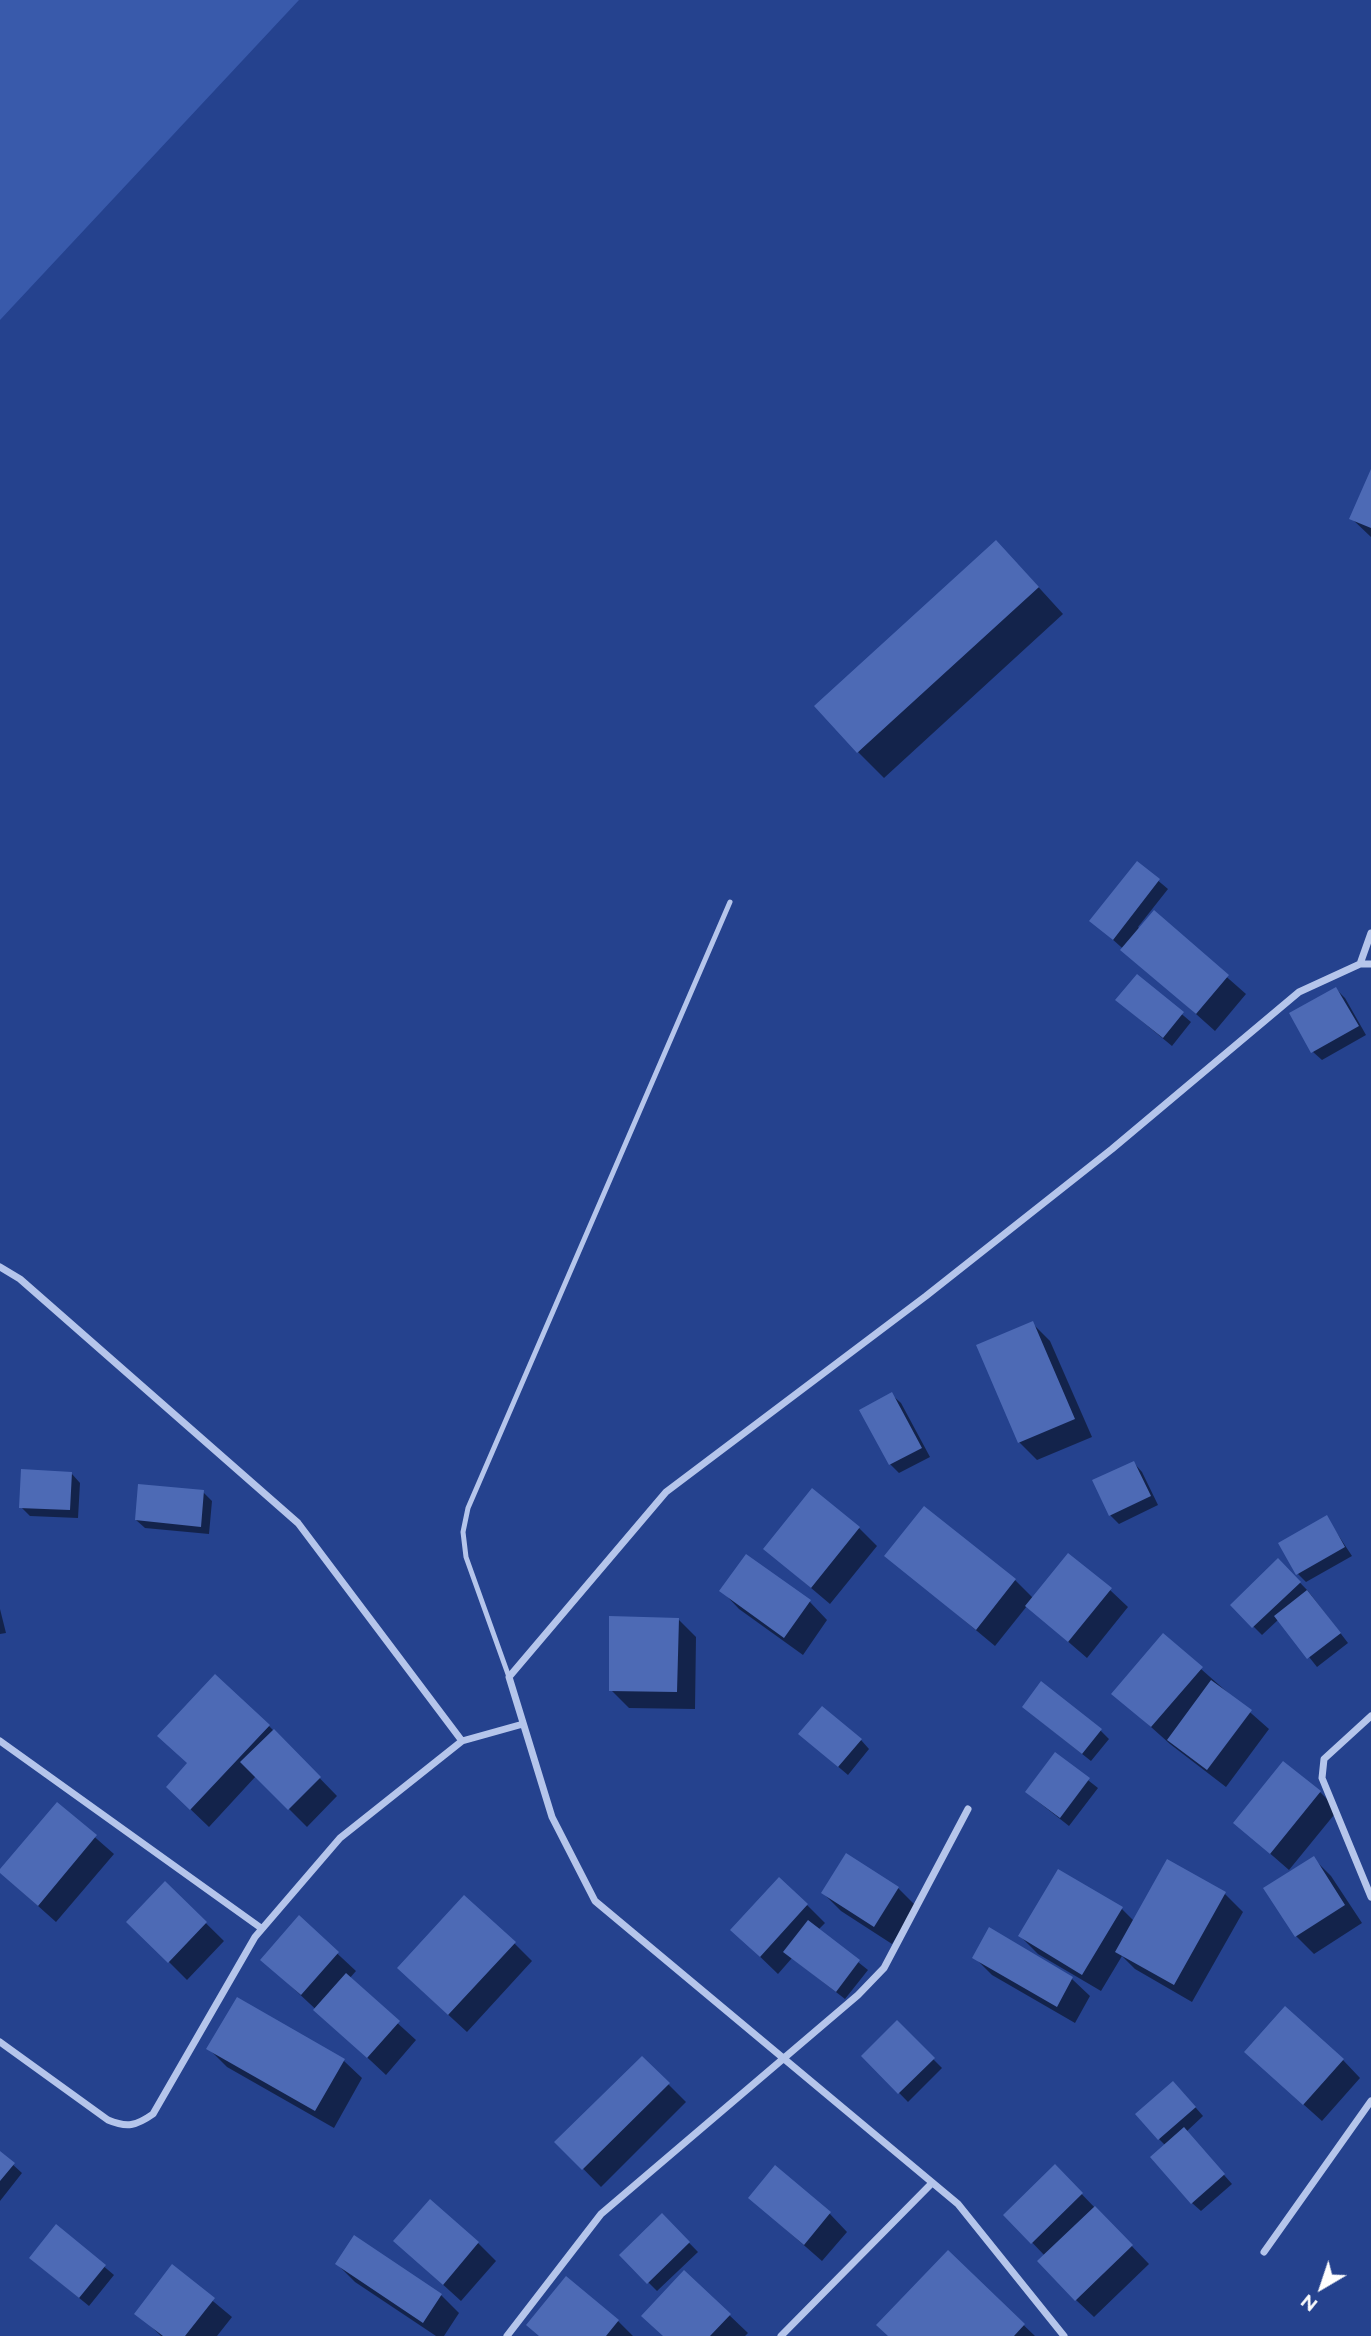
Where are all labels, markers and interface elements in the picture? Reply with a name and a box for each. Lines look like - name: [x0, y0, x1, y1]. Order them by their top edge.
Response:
- north arrow: [1287, 2252, 1357, 2322]
- text: N: [1296, 2290, 1321, 2316]

